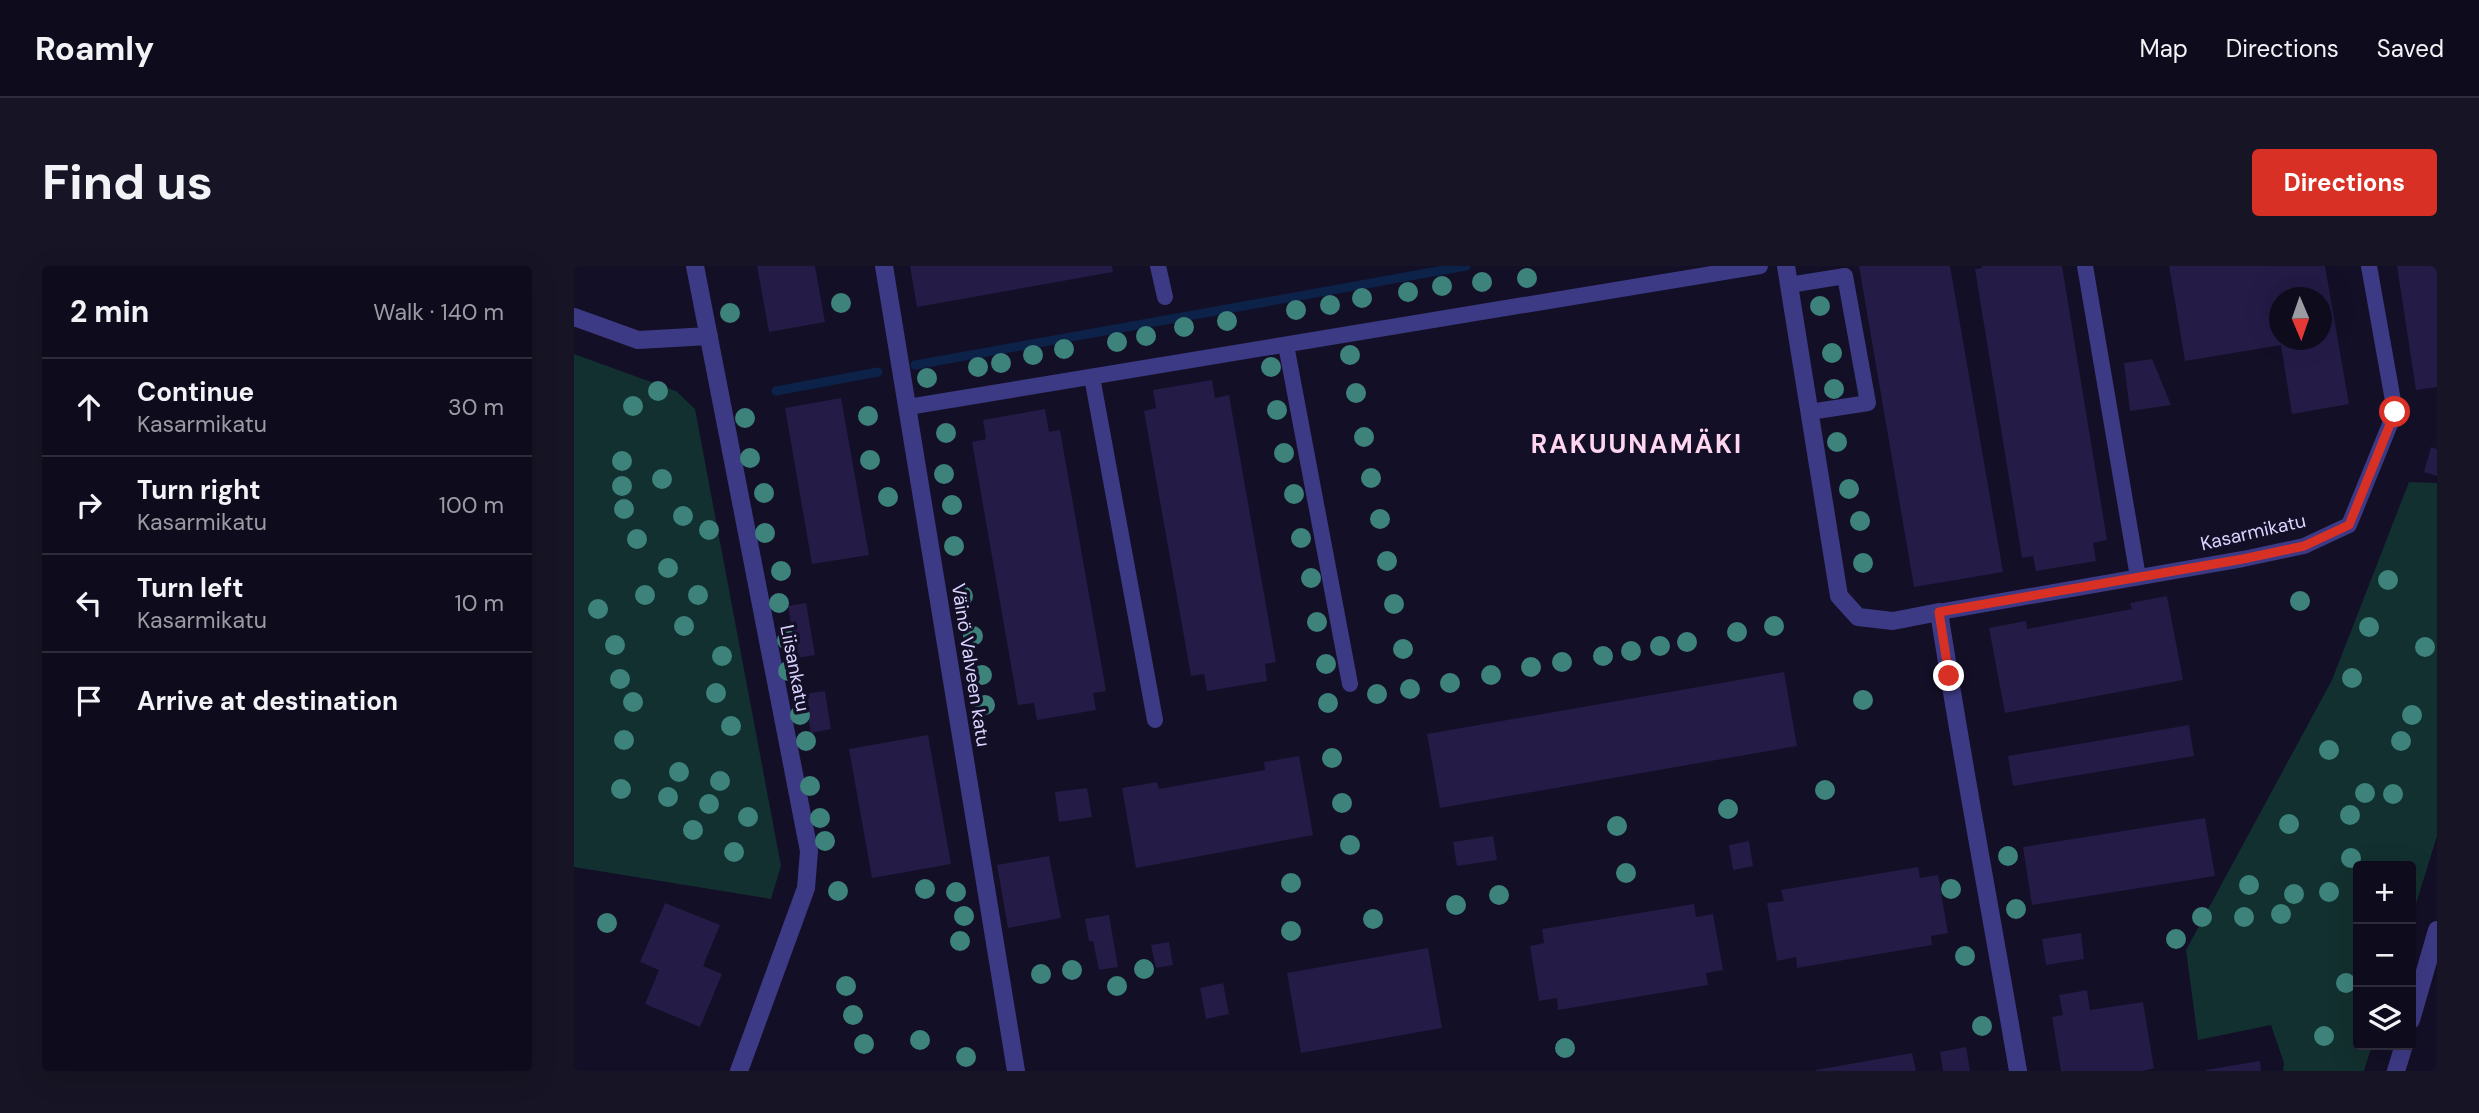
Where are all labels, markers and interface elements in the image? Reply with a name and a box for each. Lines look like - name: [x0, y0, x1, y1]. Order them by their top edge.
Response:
- text: Roamly: [35, 27, 154, 70]
- text: Map: [2140, 33, 2188, 64]
- text: Directions: [2226, 33, 2339, 64]
- text: Saved: [2377, 33, 2444, 64]
- button: Directions: [2252, 149, 2437, 216]
- text: Find us: [42, 150, 213, 214]
- north arrow: [2269, 287, 2332, 350]
- text: 2 min: [70, 292, 149, 331]
- text: Walk · 140 m: [373, 297, 504, 327]
- text: Continue: [137, 375, 254, 409]
- icon: ahead: [70, 388, 108, 426]
- text: 30 m: [448, 392, 504, 422]
- route start: [2379, 396, 2410, 427]
- text: Kasarmikatu: [137, 409, 267, 439]
- district label: RAKUUNAMÄKI: [1531, 427, 1743, 461]
- text: Turn right: [137, 473, 261, 507]
- icon: right: [70, 486, 108, 524]
- text: 100 m: [439, 490, 504, 520]
- text: Kasarmikatu: [137, 507, 267, 537]
- street label: Kasarmikatu: [2198, 508, 2308, 556]
- text: Turn left: [137, 571, 244, 605]
- street label: Väinö Valveen katu: [946, 582, 996, 748]
- icon: left: [70, 584, 108, 622]
- text: 10 m: [454, 588, 504, 618]
- text: Kasarmikatu: [137, 605, 267, 635]
- street label: Liisankatu: [774, 623, 816, 713]
- route end: [1933, 660, 1964, 691]
- icon: arrive: [70, 682, 108, 720]
- text: Arrive at destination: [137, 684, 398, 718]
- map controls: [2353, 861, 2416, 1050]
- button: +: [2353, 861, 2416, 924]
- button: −: [2353, 924, 2416, 987]
- button: layers: [2353, 987, 2416, 1050]

